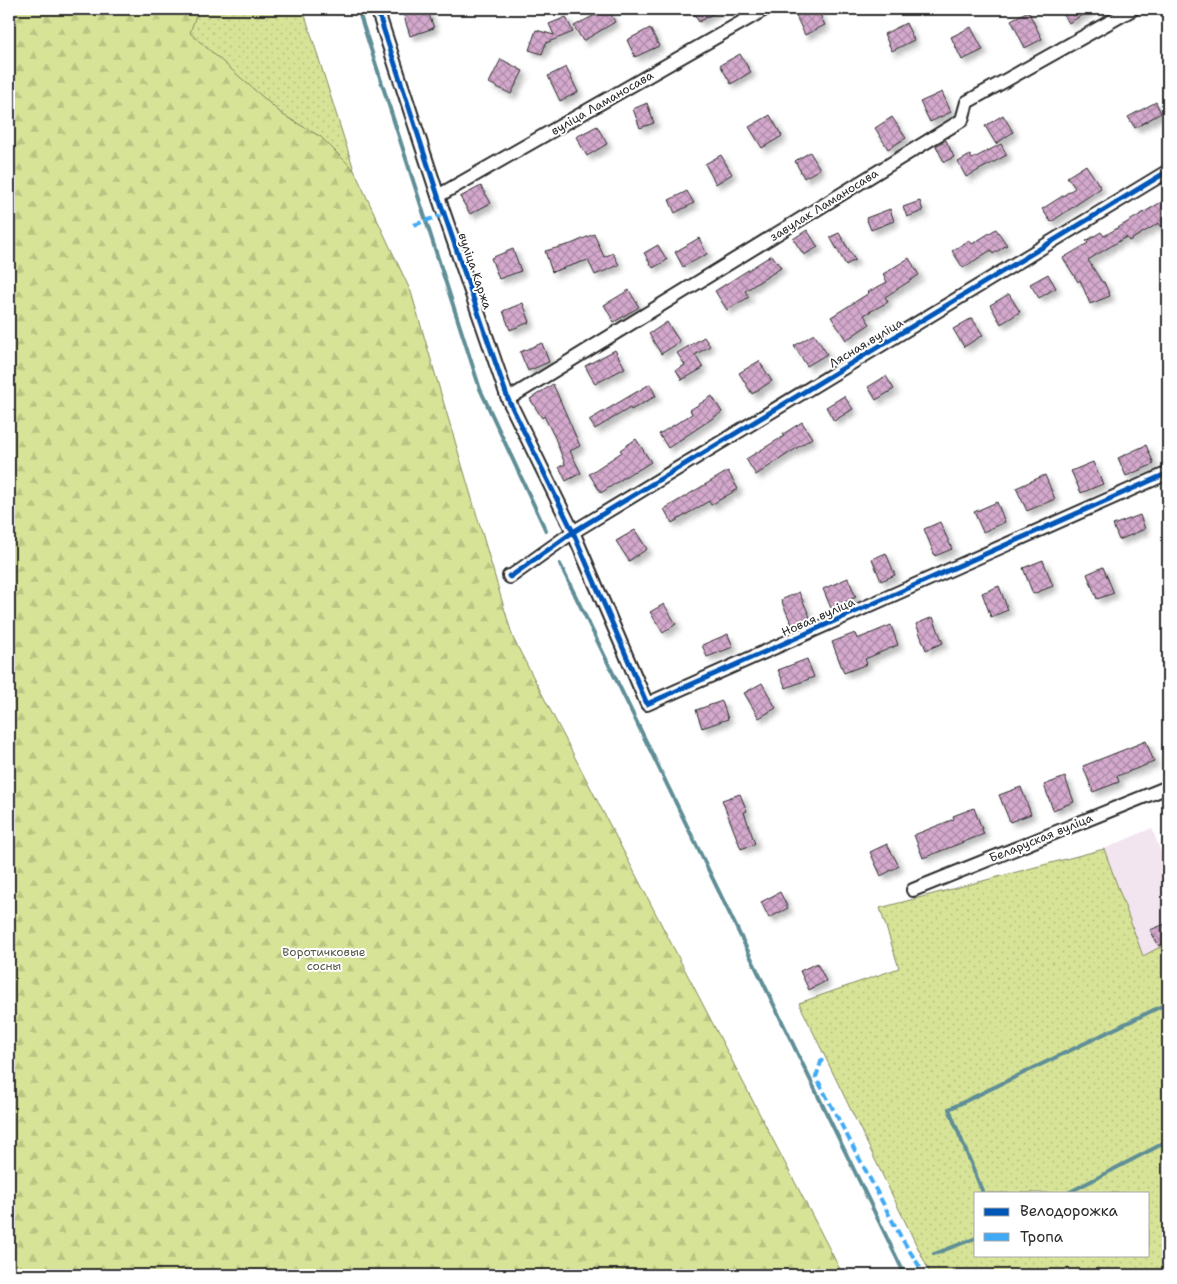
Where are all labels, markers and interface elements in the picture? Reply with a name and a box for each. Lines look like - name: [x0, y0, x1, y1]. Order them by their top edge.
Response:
- street label: вуліца Ламаносава: [548, 67, 657, 139]
- street label: завулак Ламаносава: [767, 165, 882, 245]
- street label: вуліца Каржа: [454, 231, 496, 312]
- street label: Лясная вуліца: [826, 314, 906, 371]
- street label: Новая вуліца: [779, 594, 858, 640]
- street label: Беларуская вуліца: [987, 810, 1096, 866]
- park label: Воротичковые сосны: [282, 944, 366, 974]
- legend: [974, 1192, 1150, 1256]
- text: Велодорожка: [1020, 1201, 1119, 1221]
- text: Тропа: [1020, 1227, 1064, 1247]

